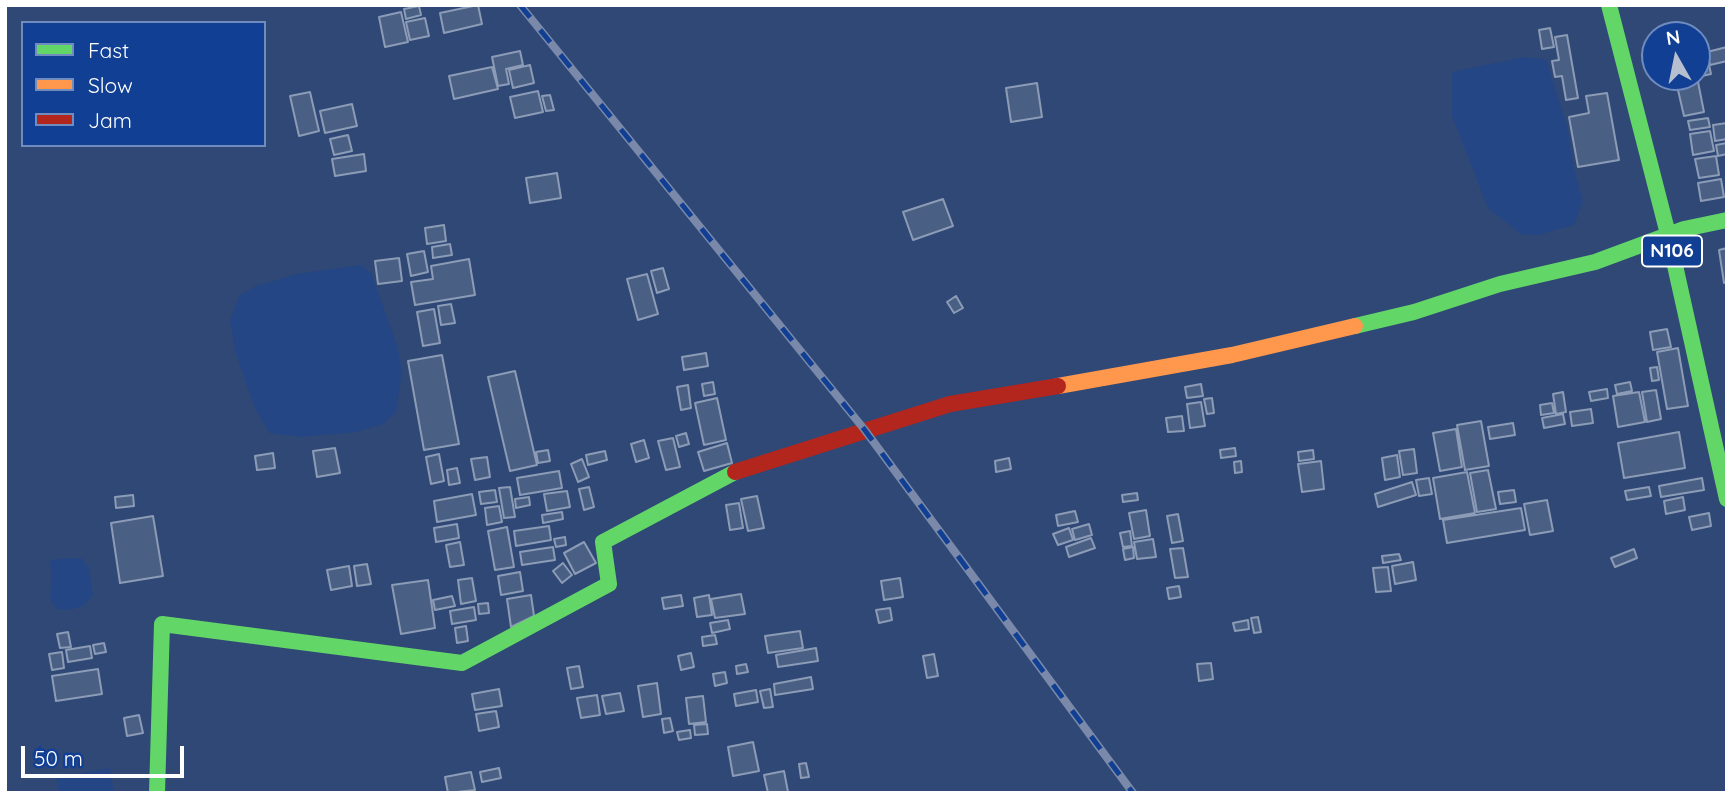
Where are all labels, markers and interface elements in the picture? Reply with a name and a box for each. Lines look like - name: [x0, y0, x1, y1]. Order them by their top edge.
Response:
- legend: [21, 21, 266, 147]
- north arrow: [1641, 21, 1711, 91]
- text: N: [1664, 24, 1682, 50]
- text: Fast: [88, 37, 129, 63]
- text: Slow: [88, 72, 133, 98]
- text: Jam: [88, 107, 132, 133]
- road number: N106: [1642, 235, 1702, 266]
- scale bar: [24, 732, 187, 776]
- text: 50 m: [34, 745, 83, 771]

